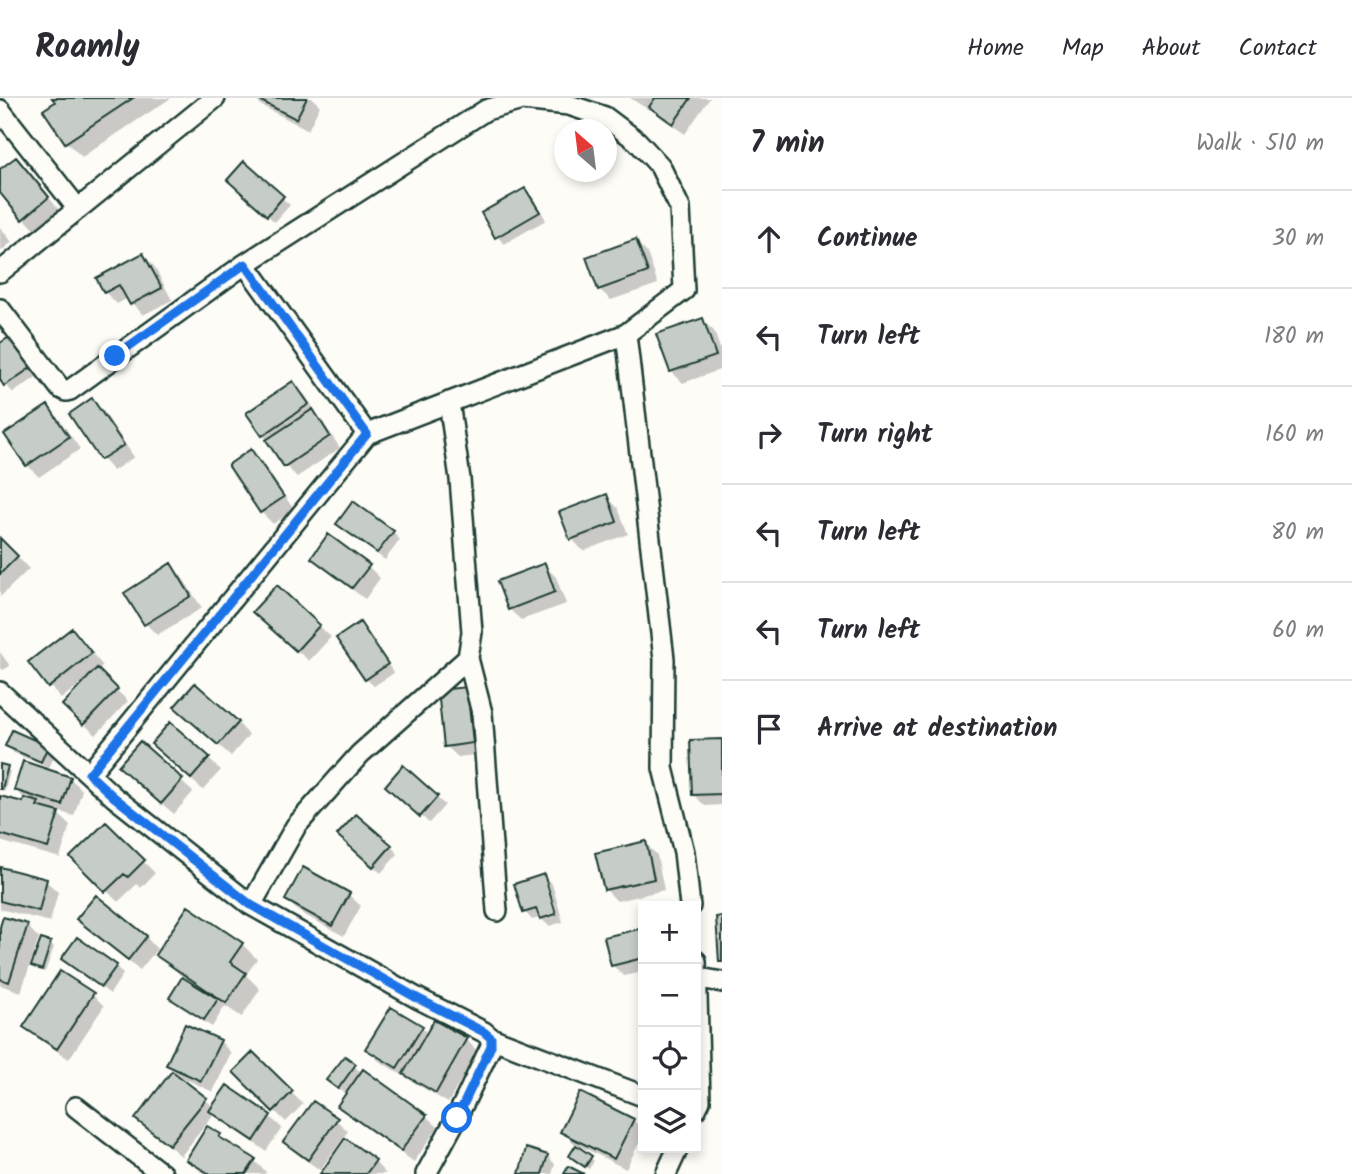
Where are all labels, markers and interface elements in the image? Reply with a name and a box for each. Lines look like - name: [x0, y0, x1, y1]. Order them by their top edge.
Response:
- text: Roamly: [35, 22, 140, 75]
- text: Home: [967, 29, 1024, 68]
- text: Map: [1062, 29, 1104, 68]
- text: About: [1142, 29, 1200, 68]
- text: Contact: [1238, 29, 1317, 68]
- north arrow: [554, 119, 617, 182]
- text: 7 min: [750, 120, 825, 168]
- text: Walk · 510 m: [1196, 126, 1324, 162]
- text: Continue: [817, 218, 918, 260]
- icon: ahead: [750, 220, 788, 258]
- text: 30 m: [1272, 221, 1324, 257]
- text: Turn left: [817, 316, 920, 358]
- icon: left: [750, 318, 788, 356]
- text: 180 m: [1264, 319, 1324, 355]
- route end: [99, 340, 130, 371]
- text: Turn right: [817, 414, 933, 456]
- icon: right: [750, 416, 788, 454]
- text: 160 m: [1265, 417, 1324, 453]
- text: Turn left: [817, 512, 920, 554]
- icon: left: [750, 514, 788, 552]
- text: 80 m: [1271, 515, 1324, 551]
- text: Turn left: [817, 610, 920, 652]
- icon: left: [750, 612, 788, 650]
- text: 60 m: [1272, 613, 1324, 649]
- text: Arrive at destination: [817, 708, 1057, 750]
- icon: arrive: [750, 710, 788, 748]
- map controls: [638, 901, 701, 1153]
- button: +: [638, 901, 701, 964]
- button: −: [638, 964, 701, 1027]
- button: locate: [638, 1027, 701, 1090]
- button: layers: [638, 1090, 701, 1153]
- route start: [441, 1102, 472, 1133]

